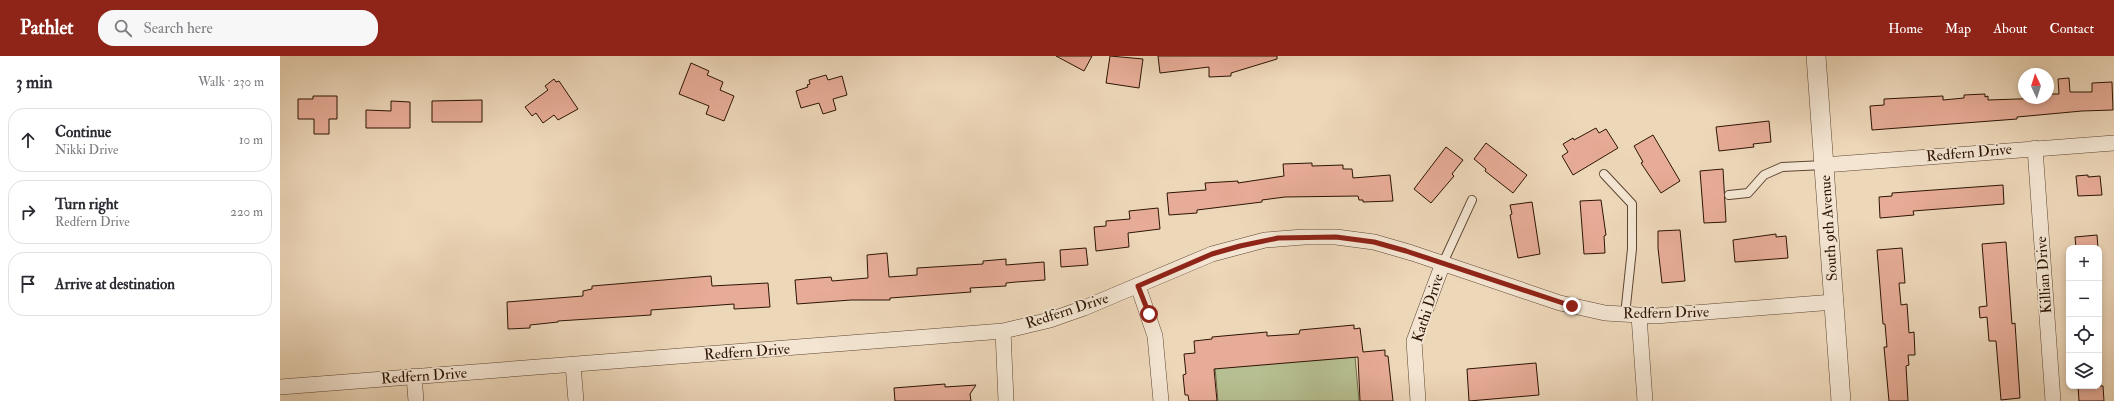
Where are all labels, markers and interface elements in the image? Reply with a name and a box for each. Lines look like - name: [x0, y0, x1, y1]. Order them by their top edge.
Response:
- search box: [98, 10, 378, 46]
- text: Pathlet: [20, 16, 74, 40]
- icon: search: [112, 17, 134, 39]
- text: Search here: [144, 19, 213, 38]
- text: Home: [1888, 20, 1923, 37]
- text: Map: [1945, 20, 1971, 37]
- text: About: [1993, 20, 2027, 37]
- text: Contact: [2049, 20, 2094, 37]
- north arrow: [2018, 68, 2054, 104]
- text: 3 min: [16, 72, 53, 93]
- text: Walk · 230 m: [198, 74, 264, 90]
- text: Continue: [55, 123, 111, 142]
- icon: ahead: [17, 129, 39, 151]
- text: 10 m: [239, 132, 263, 148]
- street label: Redfern Drive: [1925, 140, 2013, 166]
- text: Nikki Drive: [55, 142, 118, 158]
- street label: South 9th Avenue: [1816, 174, 1842, 282]
- text: Turn right: [55, 195, 118, 214]
- icon: right: [17, 201, 39, 223]
- text: 220 m: [230, 204, 263, 220]
- text: Redfern Drive: [55, 214, 130, 230]
- street label: Killian Drive: [2032, 236, 2056, 314]
- map controls: [2066, 245, 2102, 389]
- button: +: [2066, 245, 2102, 281]
- street label: Kathi Drive: [1408, 271, 1448, 345]
- icon: arrive: [17, 273, 39, 295]
- text: Arrive at destination: [55, 275, 175, 294]
- button: −: [2066, 281, 2102, 317]
- street label: Redfern Drive: [1023, 289, 1111, 333]
- route end: [1563, 297, 1581, 315]
- street label: Redfern Drive: [1623, 303, 1709, 323]
- route start: [1140, 305, 1158, 323]
- button: locate: [2066, 317, 2102, 353]
- street label: Redfern Drive: [703, 340, 791, 364]
- button: layers: [2066, 353, 2102, 389]
- street label: Redfern Drive: [380, 364, 468, 388]

